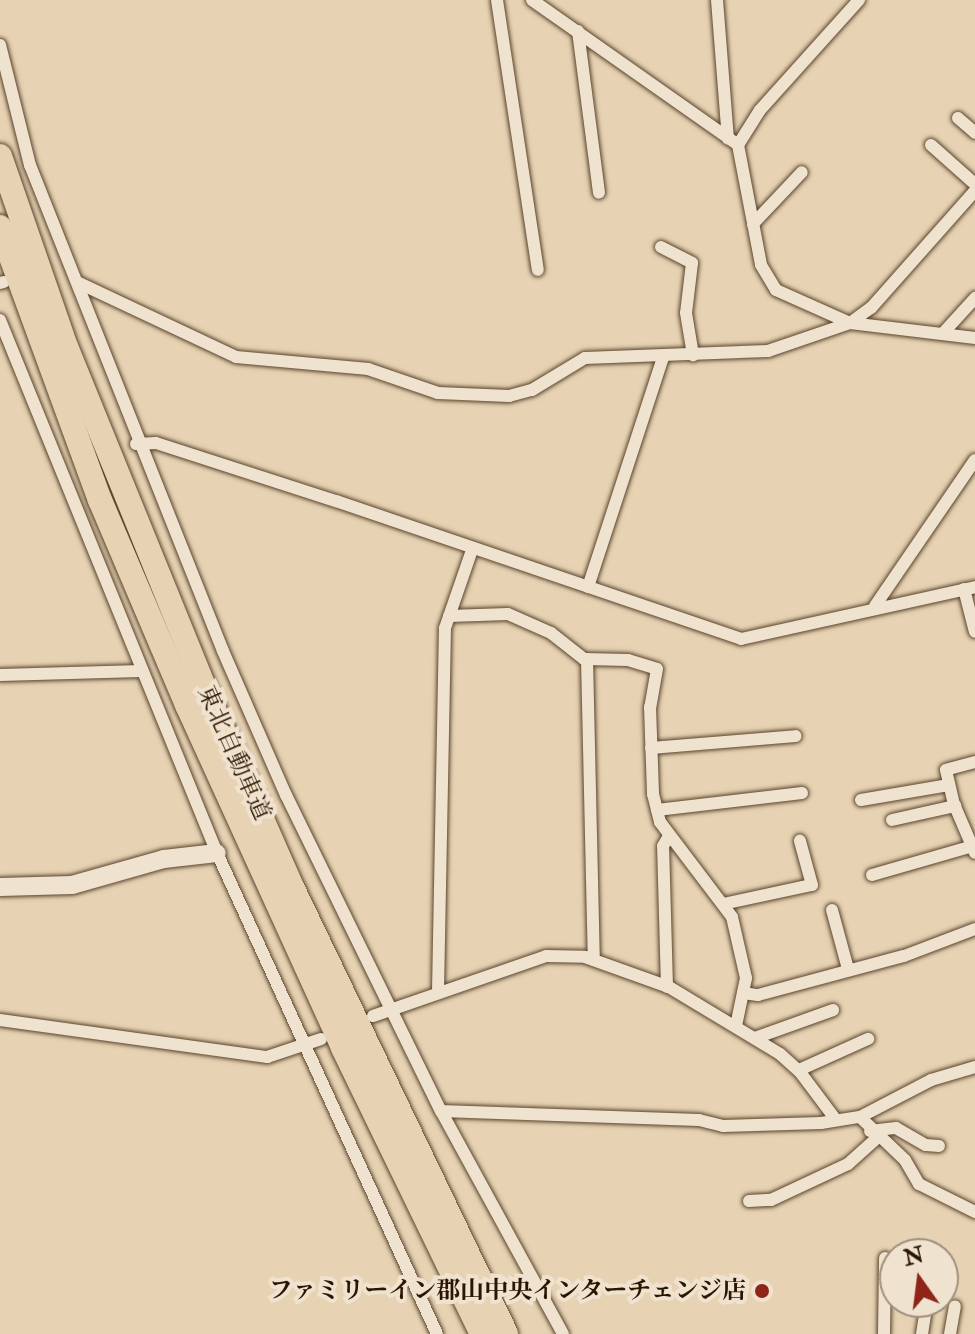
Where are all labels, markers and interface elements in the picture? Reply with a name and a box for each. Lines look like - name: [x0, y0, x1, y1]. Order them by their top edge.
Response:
- street label: 東北自動車道: [192, 681, 276, 825]
- north arrow: [879, 1238, 959, 1318]
- text: N: [901, 1241, 927, 1273]
- place label: ファミリーイン郡山中央インターチェンジ店: [266, 1277, 746, 1305]
- marker: ファミリーイン郡山中央インターチェンジ店: [753, 1282, 771, 1300]

